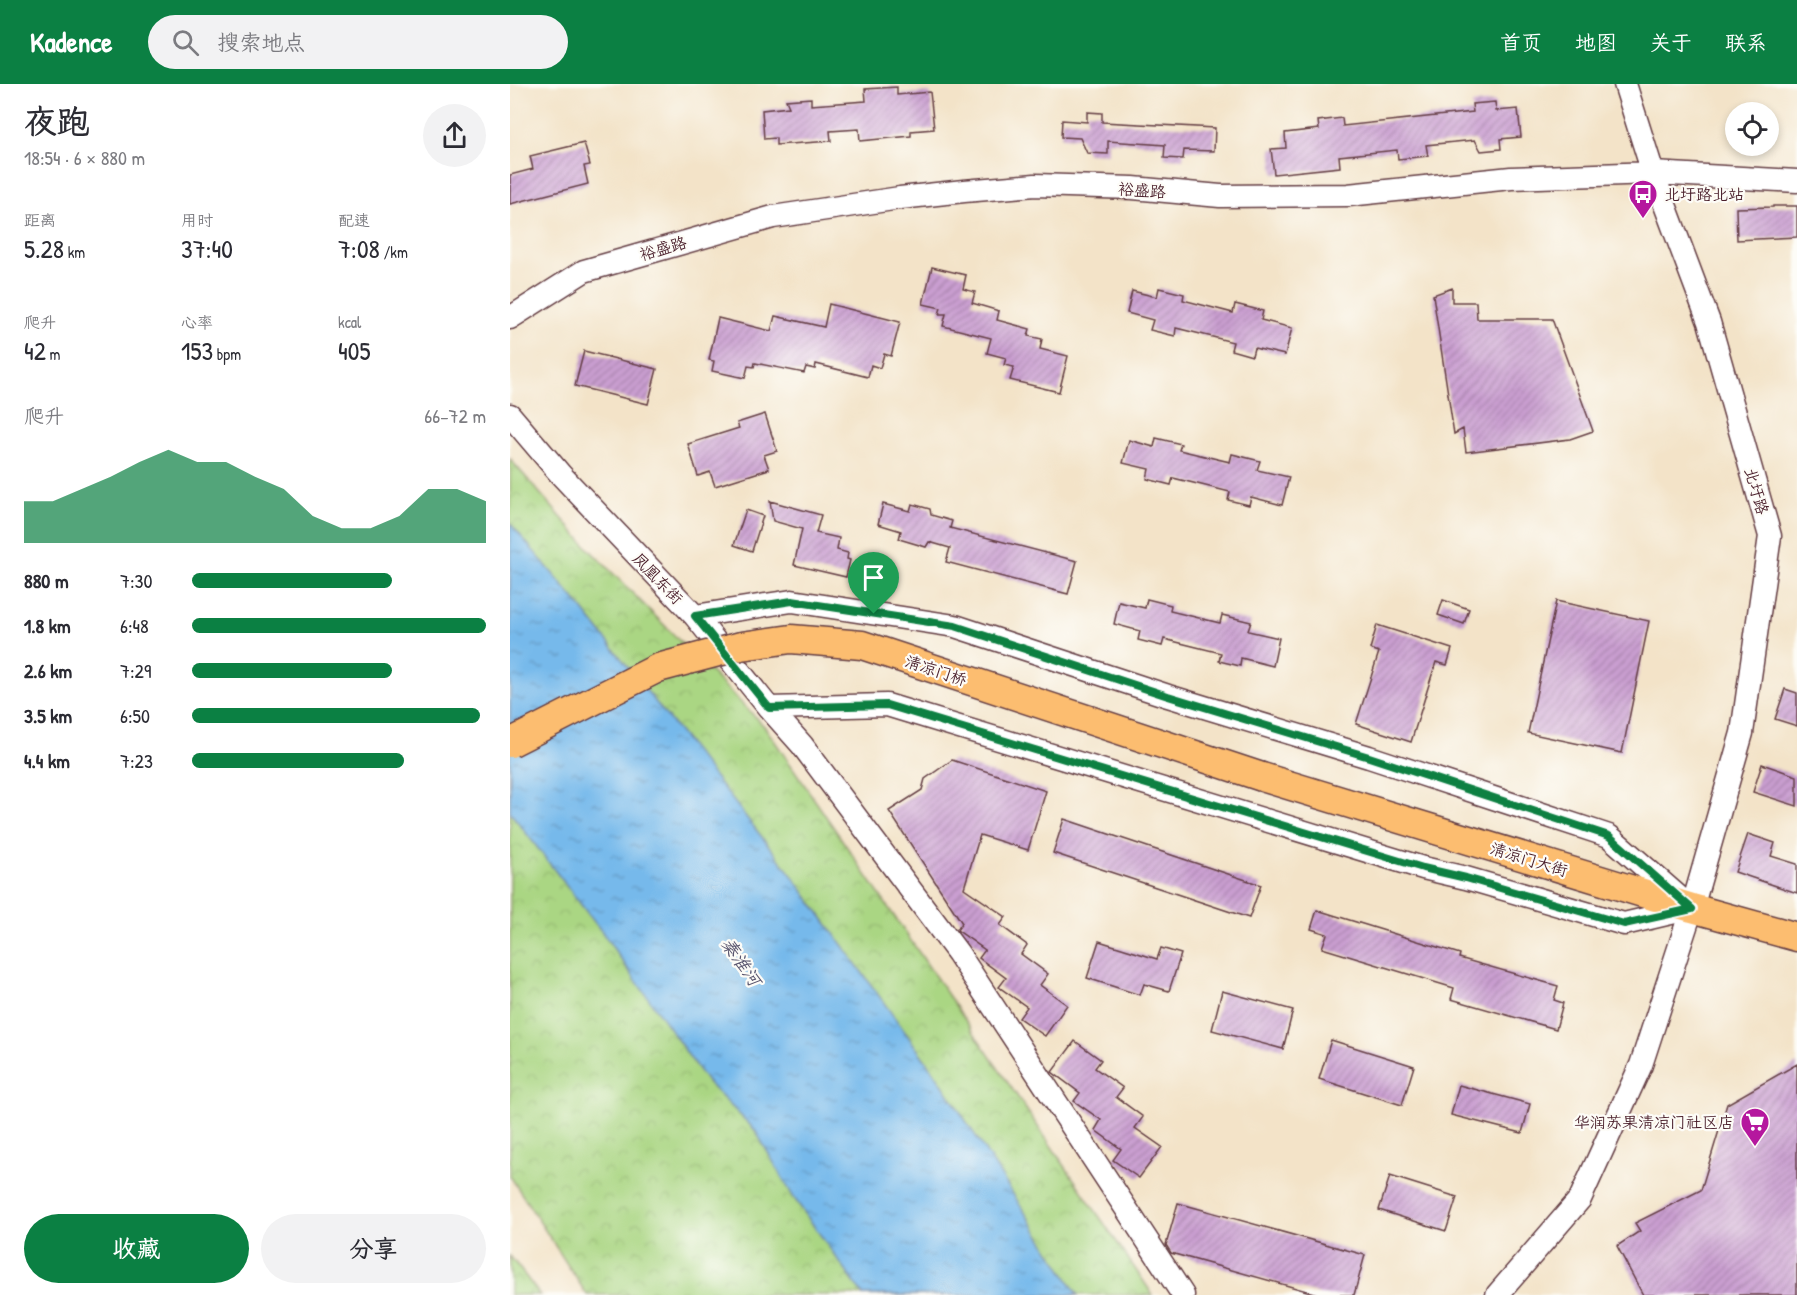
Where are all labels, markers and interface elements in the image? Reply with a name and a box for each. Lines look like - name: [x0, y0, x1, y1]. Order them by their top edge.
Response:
- search box: [148, 15, 568, 69]
- text: Kadence: [30, 23, 112, 61]
- icon: search: [169, 26, 202, 59]
- text: 搜索地点: [217, 27, 305, 57]
- text: 首页: [1500, 28, 1542, 57]
- text: 地图: [1575, 28, 1617, 57]
- text: 关于: [1650, 28, 1692, 57]
- text: 联系: [1725, 28, 1767, 57]
- text: 夜跑: [24, 99, 90, 143]
- map controls: [1725, 102, 1779, 156]
- button: locate: [1725, 102, 1779, 156]
- button: share: [423, 104, 486, 167]
- text: 18:54 · 6 × 880 m: [24, 144, 145, 171]
- street label: 裕盛路: [1117, 177, 1167, 203]
- bus stop icon: 北圩路北站: [1627, 178, 1659, 220]
- place label: 北圩路北站: [1664, 183, 1744, 205]
- text: 距离: [24, 209, 56, 231]
- text: 用时: [181, 209, 213, 231]
- text: 配速: [338, 209, 370, 231]
- text: 5.28: [24, 231, 64, 266]
- text: 37:40: [181, 231, 233, 266]
- text: 7:08: [338, 231, 380, 266]
- street label: 裕盛路: [637, 231, 689, 265]
- text: km: [64, 241, 85, 263]
- text: /km: [380, 241, 408, 263]
- text: 爬升: [24, 311, 56, 333]
- text: 心率: [181, 311, 213, 333]
- text: kcal: [338, 311, 361, 333]
- text: 42: [24, 333, 46, 368]
- text: 153: [181, 333, 213, 368]
- text: 405: [338, 333, 370, 368]
- text: m: [46, 343, 60, 365]
- text: bpm: [213, 343, 241, 365]
- text: 爬升: [24, 402, 64, 429]
- text: 66–72 m: [424, 402, 486, 429]
- street label: 北圩路: [1740, 465, 1774, 517]
- street label: 凤凰东街: [628, 547, 688, 609]
- pin: [848, 552, 899, 614]
- icon: arrive: [857, 561, 890, 594]
- text: 880 m: [24, 567, 68, 594]
- text: 7:30: [120, 567, 152, 594]
- text: 1.8 km: [24, 612, 71, 639]
- text: 6:48: [120, 612, 149, 639]
- street label: 清凉门桥: [902, 650, 970, 690]
- text: 2.6 km: [24, 657, 72, 684]
- text: 7:29: [120, 657, 151, 684]
- text: 3.5 km: [24, 702, 72, 729]
- text: 6:50: [120, 702, 150, 729]
- text: 4.4 km: [24, 747, 70, 774]
- text: 7:23: [120, 747, 153, 774]
- street label: 清凉门大街: [1488, 837, 1570, 881]
- water label: 秦淮河: [716, 932, 769, 993]
- supermarket icon: 华润苏果清凉门社区店: [1739, 1106, 1771, 1148]
- place label: 华润苏果清凉门社区店: [1574, 1111, 1734, 1133]
- button: 收藏: [24, 1214, 249, 1283]
- button: 分享: [261, 1214, 486, 1283]

